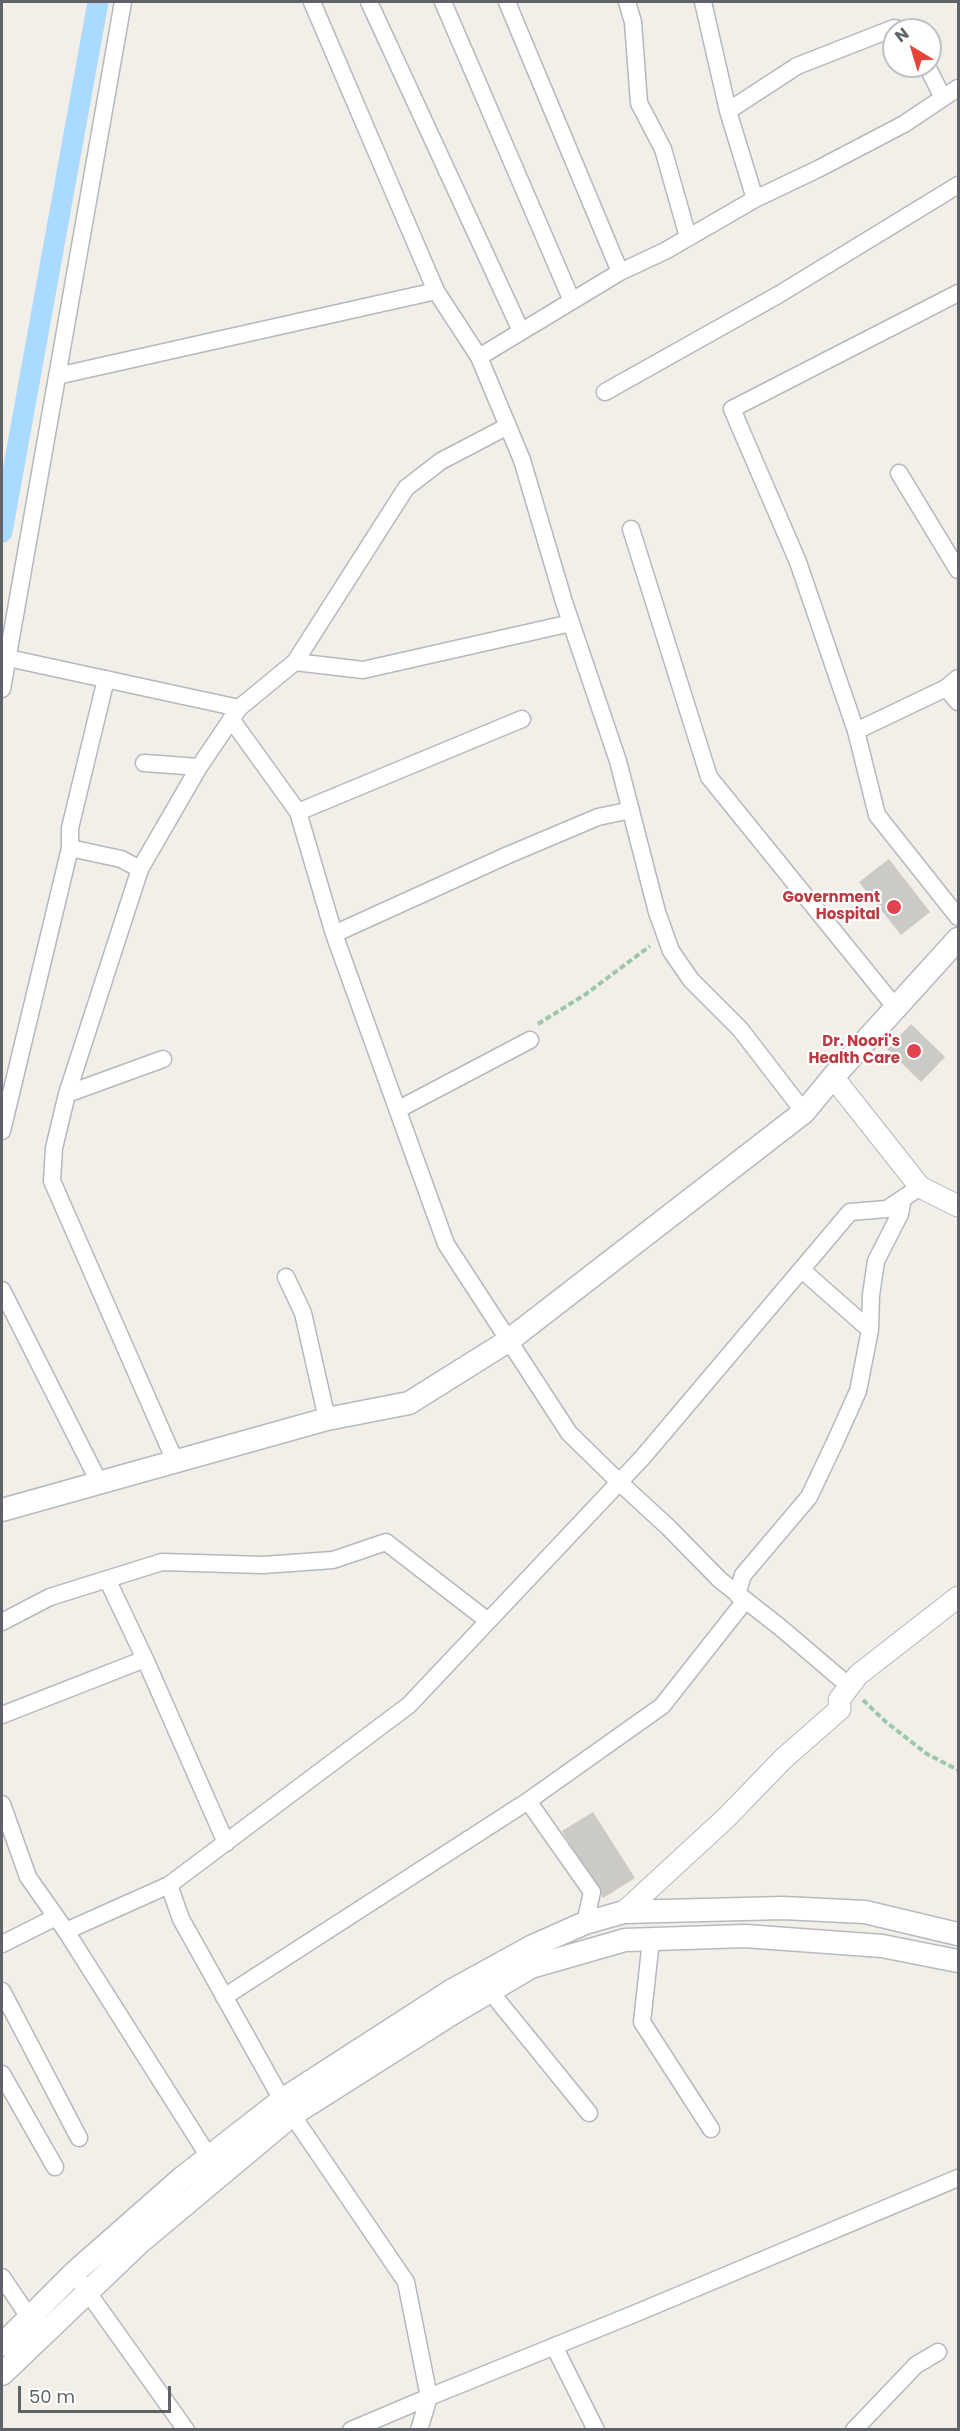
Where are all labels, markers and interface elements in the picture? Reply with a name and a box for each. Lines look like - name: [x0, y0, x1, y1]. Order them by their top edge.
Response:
- north arrow: [882, 18, 942, 78]
- text: N: [890, 22, 914, 48]
- place label: Government Hospital: [783, 889, 880, 924]
- marker: Government Hospital: [885, 898, 903, 916]
- place label: Dr. Noori's Health Care: [809, 1033, 900, 1068]
- marker: Dr. Noori's Health Care: [905, 1042, 923, 1060]
- scale bar: [21, 2374, 174, 2412]
- text: 50 m: [29, 2384, 75, 2409]

